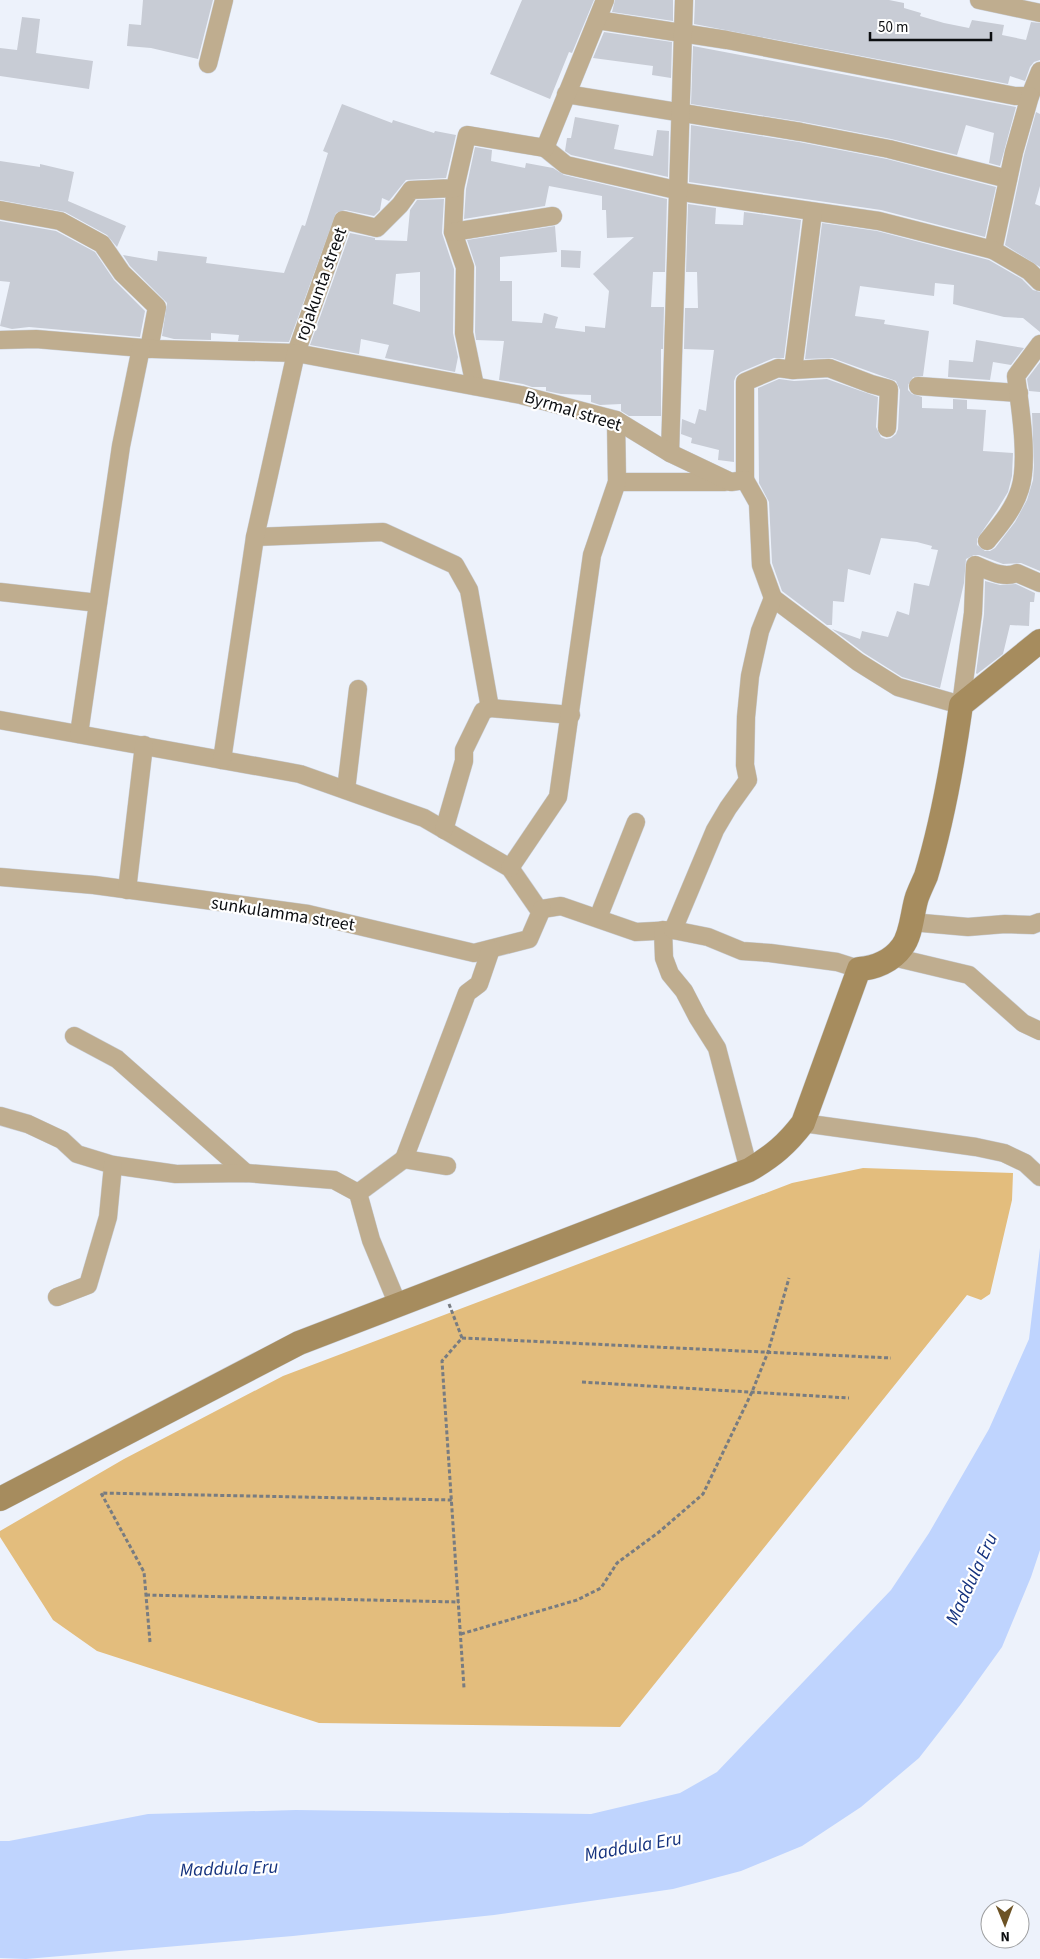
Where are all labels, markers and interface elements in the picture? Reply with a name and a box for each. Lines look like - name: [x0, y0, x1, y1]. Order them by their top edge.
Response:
- scale bar: [870, 10, 991, 42]
- text: 50 m: [878, 17, 908, 38]
- street label: rojakunta street: [289, 224, 353, 344]
- street label: Byrmal street: [521, 384, 625, 438]
- street label: sunkulamma street: [209, 890, 357, 938]
- water label: Maddula Eru: [939, 1529, 1005, 1629]
- water label: Maddula Eru: [582, 1825, 684, 1869]
- water label: Maddula Eru: [179, 1854, 279, 1884]
- north arrow: [980, 1899, 1030, 1949]
- text: N: [1000, 1926, 1010, 1946]

